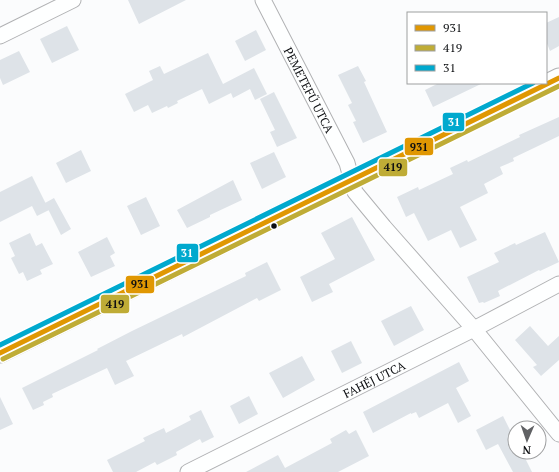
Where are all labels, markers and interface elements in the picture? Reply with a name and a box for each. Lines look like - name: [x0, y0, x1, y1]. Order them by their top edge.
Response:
- legend: [407, 12, 547, 84]
- text: 931: [443, 20, 462, 35]
- text: 419: [443, 40, 462, 55]
- street label: PEMETEFŰ UTCA: [281, 44, 338, 136]
- text: 31: [443, 60, 456, 75]
- line badge: 31: [442, 112, 465, 132]
- text: 31: [448, 115, 460, 129]
- line badge: 931: [404, 137, 434, 156]
- text: 931: [410, 140, 428, 154]
- line badge: 419: [378, 158, 408, 177]
- text: 419: [384, 160, 402, 174]
- unlabelled marker: [269, 221, 279, 231]
- line badge: 31: [176, 243, 199, 263]
- text: 31: [181, 246, 193, 260]
- line badge: 931: [125, 275, 155, 294]
- text: 931: [131, 277, 149, 291]
- line badge: 419: [100, 294, 130, 314]
- text: 419: [106, 297, 124, 311]
- street label: FAHÉJ UTCA: [341, 357, 408, 401]
- north arrow: [507, 420, 547, 460]
- text: N: [522, 443, 531, 457]

